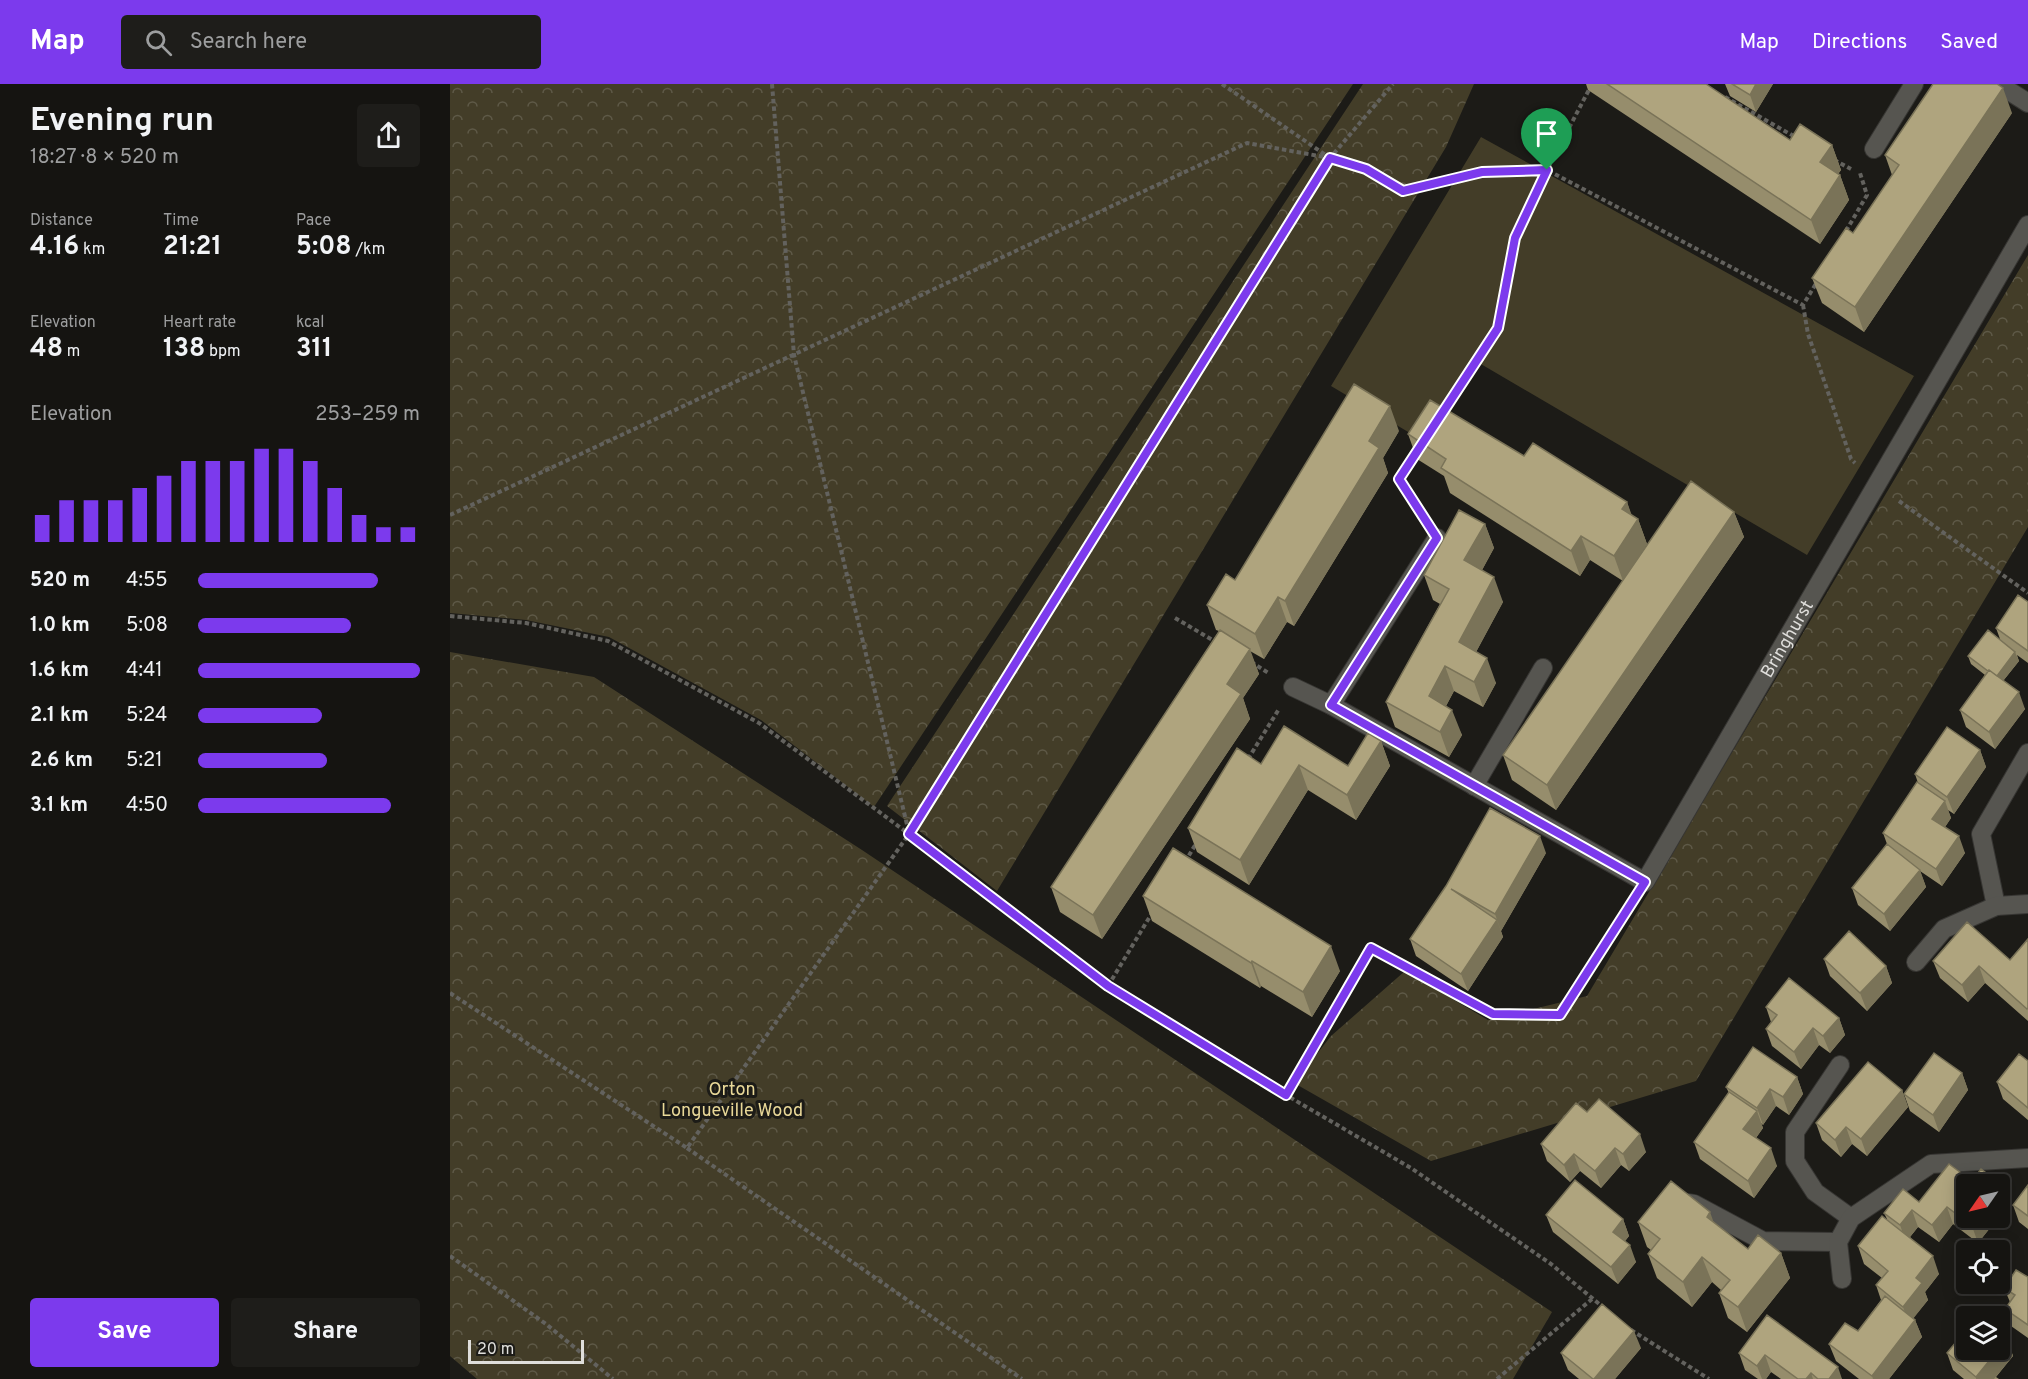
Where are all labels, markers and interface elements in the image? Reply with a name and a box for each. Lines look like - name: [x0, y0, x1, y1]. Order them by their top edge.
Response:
- search box: [121, 15, 541, 69]
- text: Map: [30, 24, 85, 60]
- icon: search: [142, 26, 175, 59]
- text: Search here: [190, 29, 307, 56]
- text: Map: [1739, 29, 1779, 56]
- text: Directions: [1812, 29, 1907, 56]
- text: Saved: [1940, 29, 1998, 56]
- text: Evening run: [30, 101, 214, 143]
- button: share: [357, 104, 420, 167]
- pin: [1521, 108, 1572, 170]
- icon: arrive: [1530, 117, 1563, 150]
- text: 18:27 · 8 × 520 m: [30, 145, 179, 171]
- text: Distance: [30, 211, 93, 231]
- text: Time: [163, 211, 199, 231]
- text: Pace: [296, 211, 331, 231]
- text: 4.16: [30, 231, 79, 264]
- text: 21:21: [163, 231, 222, 264]
- text: 5:08: [296, 231, 352, 264]
- text: km: [79, 240, 105, 260]
- text: /km: [352, 240, 385, 260]
- text: Elevation: [30, 313, 96, 333]
- text: Heart rate: [163, 313, 236, 333]
- text: kcal: [296, 313, 324, 333]
- text: 48: [30, 333, 63, 366]
- text: 138: [163, 333, 205, 366]
- text: 311: [296, 333, 332, 366]
- text: m: [63, 342, 80, 362]
- text: bpm: [205, 342, 241, 362]
- text: Elevation: [30, 402, 112, 428]
- text: 253–259 m: [315, 402, 420, 428]
- text: 520 m: [30, 568, 90, 594]
- text: 4:55: [126, 568, 168, 594]
- street label: Bringhurst: [1756, 597, 1820, 683]
- text: 1.0 km: [30, 613, 90, 639]
- text: 5:08: [126, 613, 168, 639]
- text: 1.6 km: [30, 658, 89, 684]
- text: 4:41: [126, 658, 163, 684]
- text: 2.1 km: [30, 703, 89, 729]
- text: 5:24: [126, 703, 167, 729]
- text: 2.6 km: [30, 748, 93, 774]
- text: 5:21: [126, 748, 163, 774]
- text: 3.1 km: [30, 793, 88, 819]
- text: 4:50: [126, 793, 168, 819]
- park label: Orton Longueville Wood: [661, 1079, 803, 1123]
- north arrow: [1956, 1174, 2010, 1228]
- map controls: [1956, 1174, 2010, 1360]
- button: locate: [1956, 1240, 2010, 1294]
- button: Save: [30, 1298, 219, 1367]
- button: Share: [231, 1298, 420, 1367]
- button: layers: [1956, 1306, 2010, 1360]
- scale bar: [468, 1337, 584, 1364]
- text: 20 m: [477, 1340, 514, 1360]

